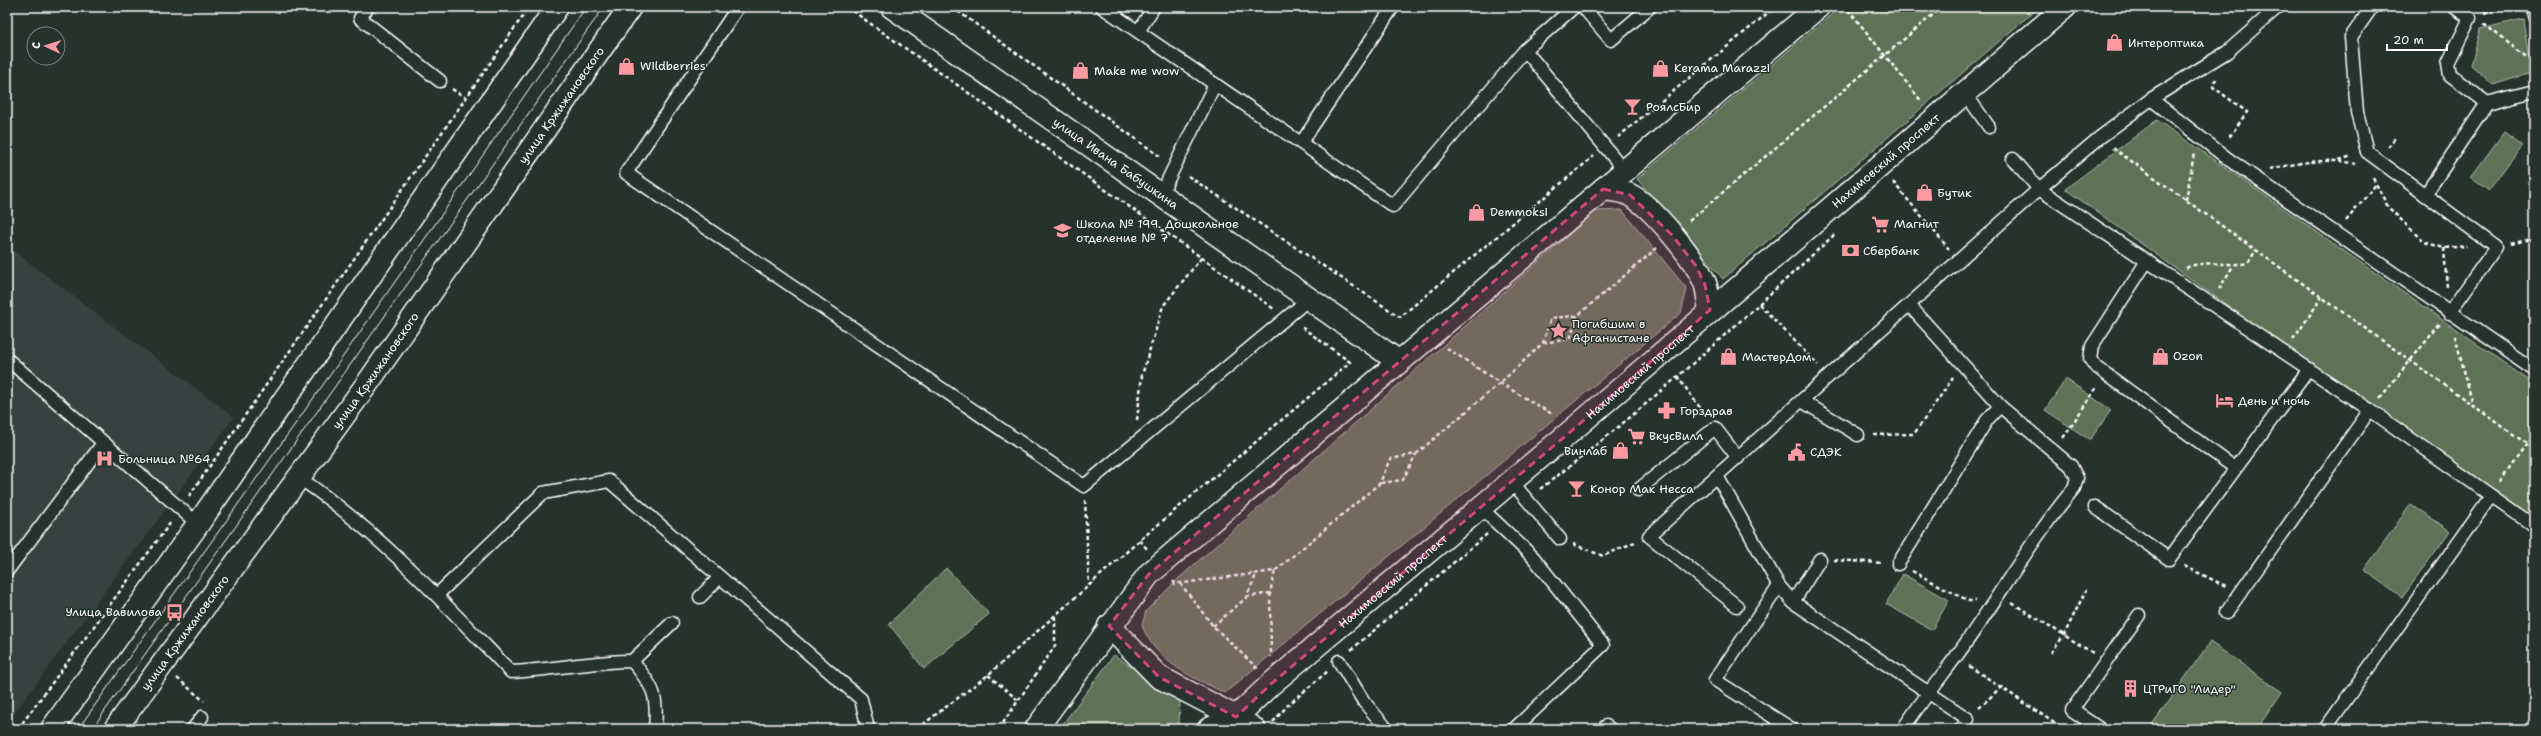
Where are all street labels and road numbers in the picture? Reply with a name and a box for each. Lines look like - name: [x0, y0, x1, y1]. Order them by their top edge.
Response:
- street label: улица Кржижановского: [515, 44, 608, 167]
- street label: Нахимовский проспект: [1828, 109, 1944, 212]
- street label: улица Ивана Бабушкина: [1050, 114, 1182, 213]
- street label: улица Кржижановского: [329, 309, 422, 432]
- street label: Нахимовский проспект: [1583, 320, 1698, 423]
- street label: Нахимовский проспект: [1335, 530, 1451, 632]
- street label: улица Кржижановского: [138, 572, 233, 694]

